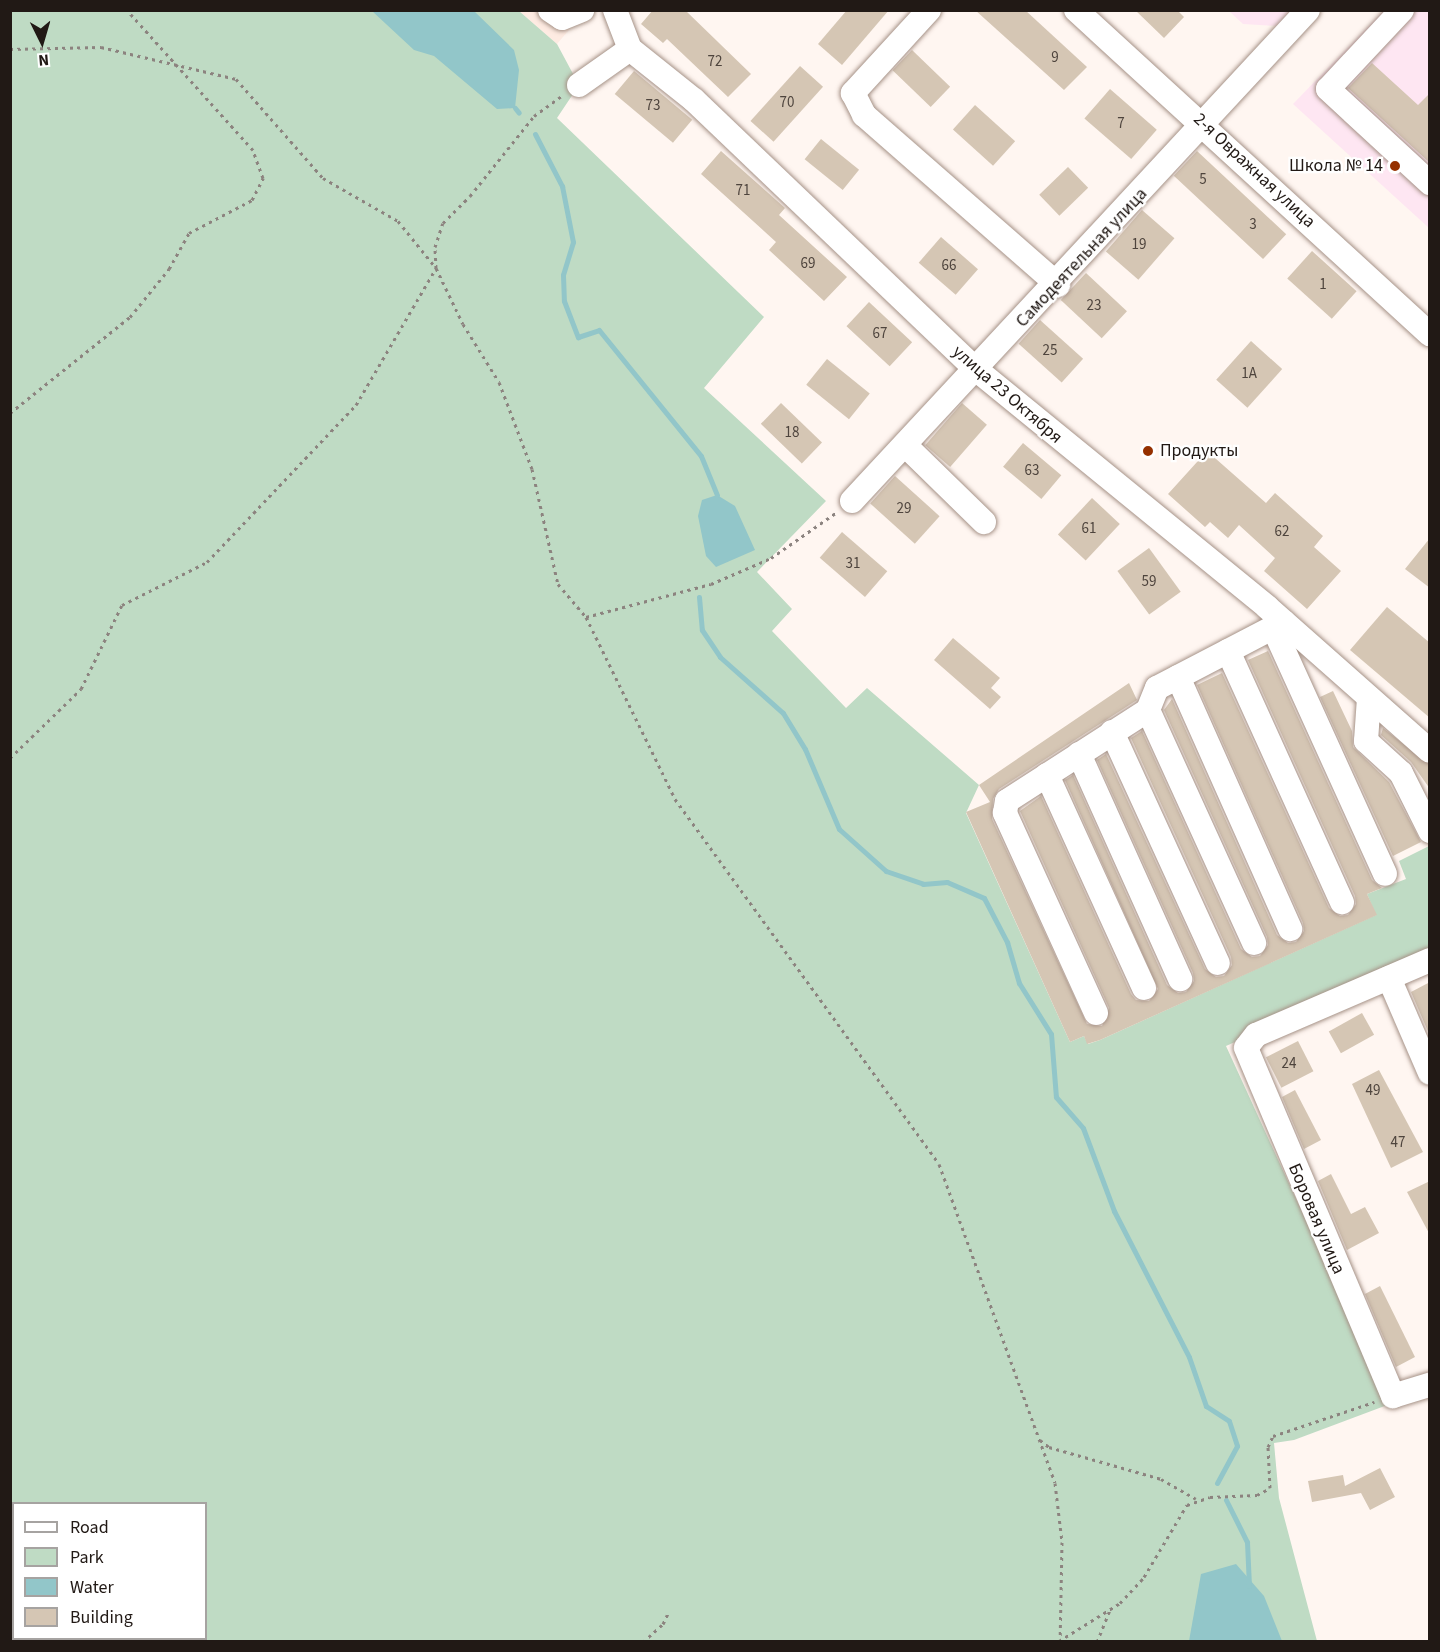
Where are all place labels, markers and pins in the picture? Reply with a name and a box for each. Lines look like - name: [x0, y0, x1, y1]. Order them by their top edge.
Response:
- place label: Школа № 14: [1289, 155, 1383, 177]
- marker: Школа № 14: [1388, 159, 1402, 173]
- place label: Продукты: [1160, 440, 1238, 462]
- marker: Продукты: [1141, 444, 1155, 458]

